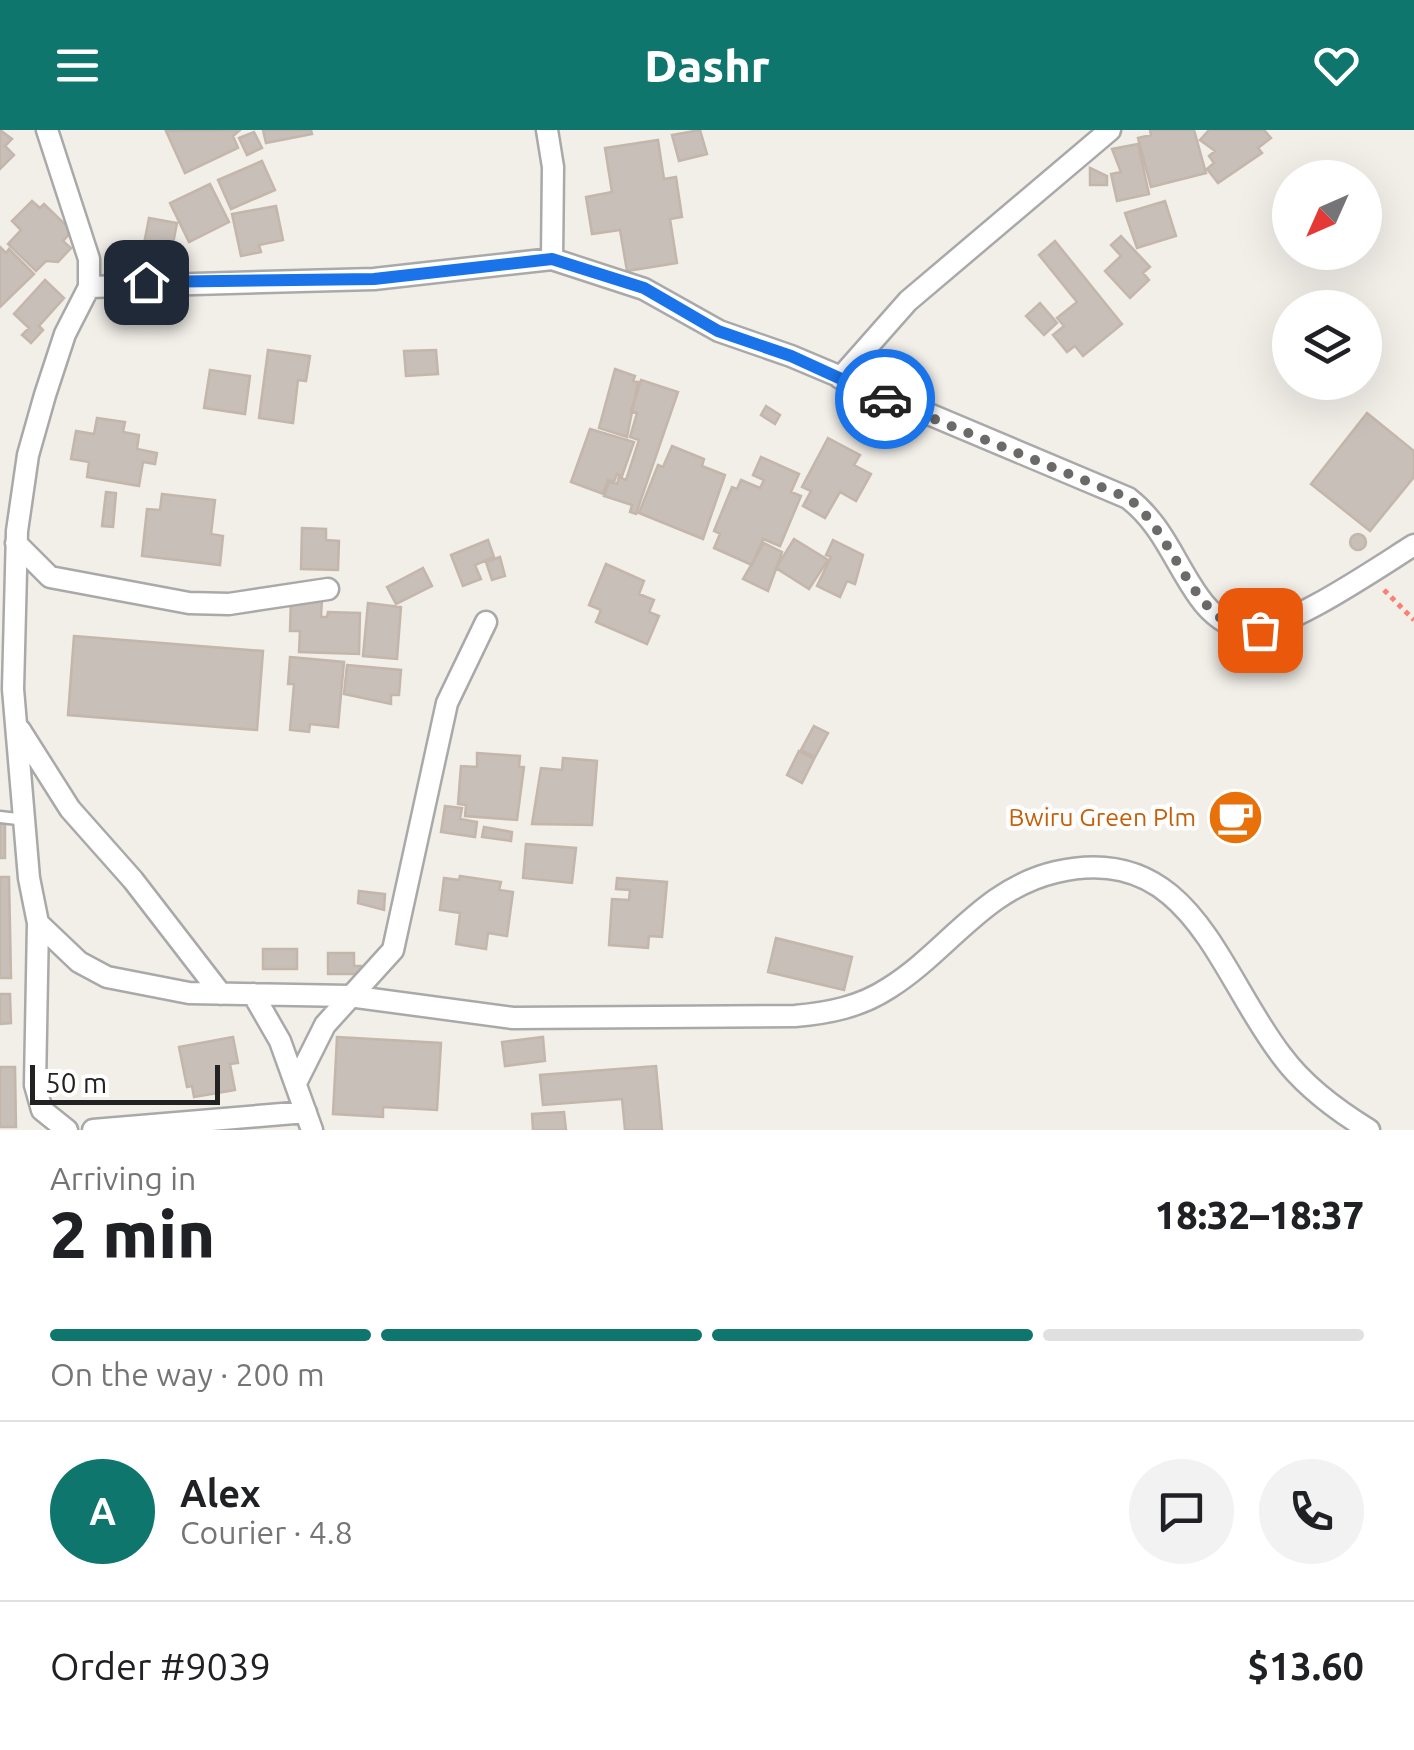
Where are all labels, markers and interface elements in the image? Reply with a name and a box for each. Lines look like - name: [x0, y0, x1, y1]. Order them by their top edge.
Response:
- icon: menu: [50, 38, 105, 93]
- icon: heart: [1309, 38, 1364, 93]
- text: Dashr: [644, 40, 770, 91]
- north arrow: [1272, 160, 1382, 270]
- map controls: [1272, 160, 1382, 400]
- pin: [104, 240, 189, 325]
- icon: home: [119, 255, 174, 310]
- button: layers: [1272, 290, 1382, 400]
- courier: [835, 349, 935, 449]
- icon: car: [858, 372, 913, 427]
- pin: [1218, 588, 1303, 673]
- icon: bag: [1233, 603, 1288, 658]
- cafe icon: Bwiru Green Plm: [1205, 787, 1265, 847]
- place label: Bwiru Green Plm: [1008, 803, 1196, 831]
- scale bar: [30, 1060, 220, 1104]
- text: 50 m: [45, 1067, 107, 1098]
- text: Arriving in: [50, 1160, 196, 1196]
- text: 18:32–18:37: [1155, 1194, 1364, 1236]
- text: 2 min: [50, 1197, 215, 1270]
- text: On the way · 200 m: [50, 1356, 325, 1392]
- button: chat: [1129, 1459, 1234, 1564]
- button: phone: [1259, 1459, 1364, 1564]
- text: Alex: [180, 1472, 261, 1514]
- text: A: [89, 1490, 116, 1532]
- text: Courier · 4.8: [180, 1514, 353, 1550]
- text: Order #9039: [50, 1645, 271, 1687]
- text: $13.60: [1247, 1645, 1364, 1687]

